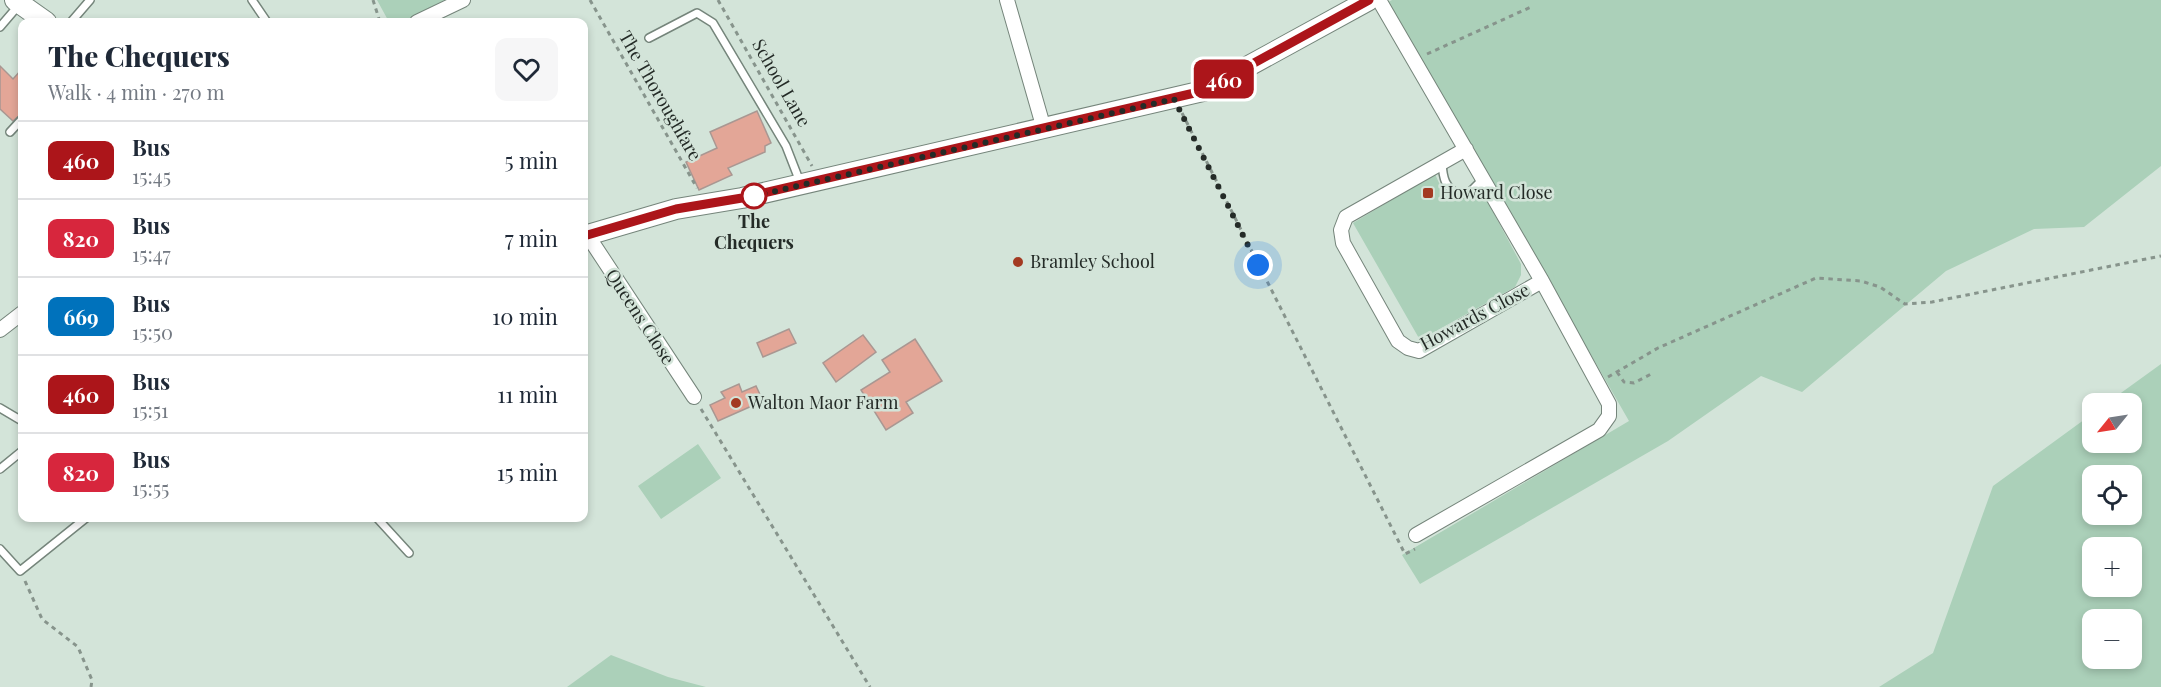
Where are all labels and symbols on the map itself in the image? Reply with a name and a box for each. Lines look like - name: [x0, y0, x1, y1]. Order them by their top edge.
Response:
- street label: The Thoroughfare: [614, 26, 708, 165]
- street label: School Lane: [747, 34, 817, 131]
- line badge: 460: [1190, 60, 1258, 98]
- place label: Howard Close: [1440, 180, 1553, 204]
- marker: The Chequers: [741, 183, 767, 209]
- marker: Howard Close: [1421, 186, 1435, 200]
- place label: The Chequers: [714, 209, 794, 254]
- place label: Bramley School: [1030, 249, 1155, 273]
- your location: [1243, 250, 1273, 280]
- marker: Bramley School: [1011, 255, 1025, 269]
- street label: Queens Close: [601, 264, 681, 369]
- street label: Howards Close: [1416, 277, 1533, 355]
- place label: Walton Maor Farm: [747, 390, 898, 414]
- north arrow: [2082, 393, 2142, 453]
- marker: Walton Maor Farm: [729, 396, 743, 410]

